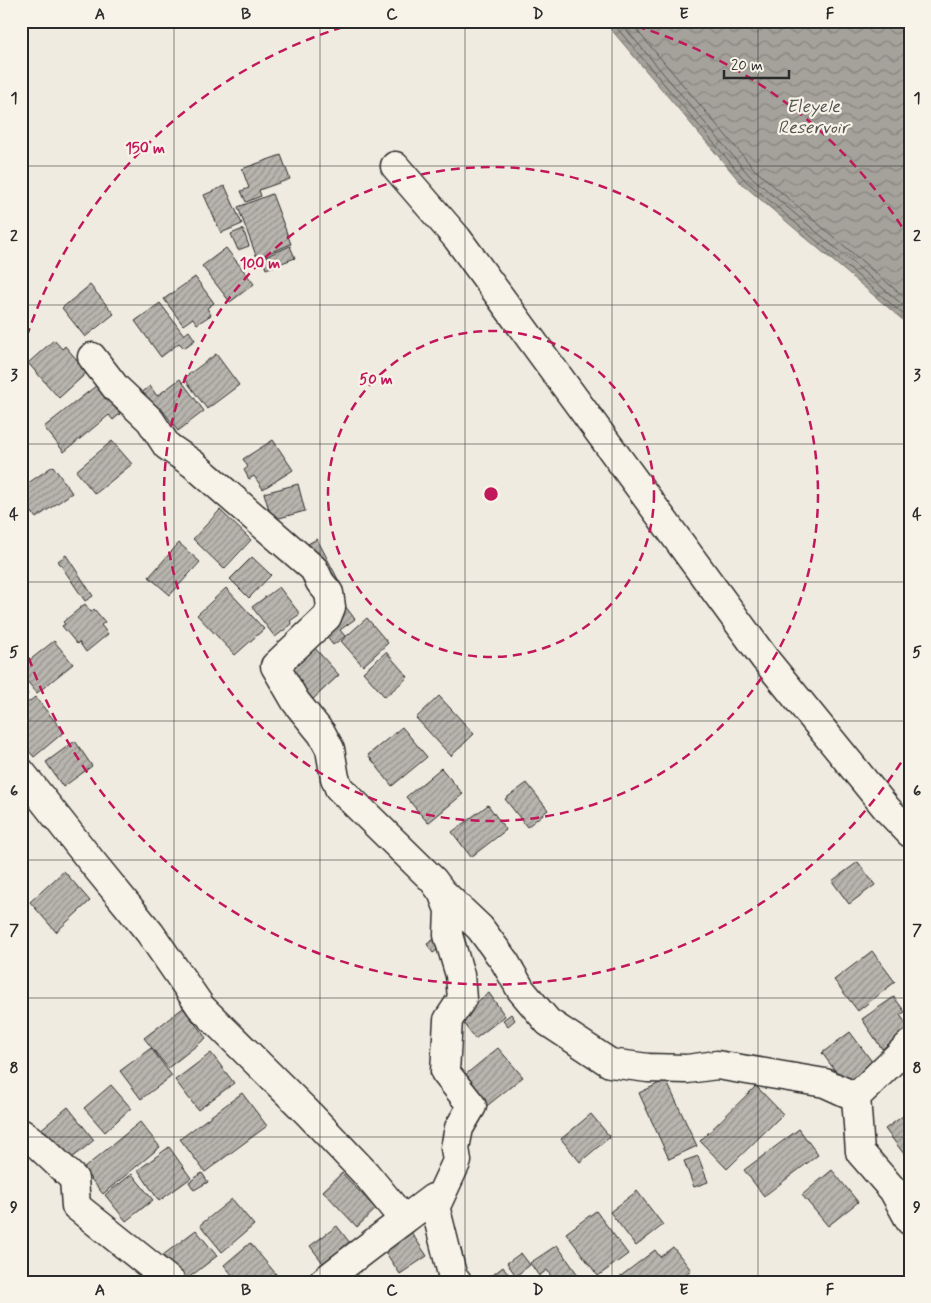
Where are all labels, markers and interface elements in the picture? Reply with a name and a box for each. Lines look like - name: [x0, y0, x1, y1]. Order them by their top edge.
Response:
- text: A: [95, 4, 105, 25]
- text: B: [241, 4, 251, 25]
- text: C: [386, 4, 398, 25]
- text: D: [532, 4, 544, 25]
- text: E: [679, 4, 689, 25]
- text: F: [826, 4, 835, 25]
- scale bar: [724, 48, 788, 80]
- text: 20 m: [731, 56, 763, 76]
- text: 1: [10, 88, 18, 109]
- text: 1: [913, 88, 921, 109]
- water label: Eleyele Reservoir: [778, 95, 851, 140]
- text: 150 m: [125, 139, 165, 159]
- text: 2: [10, 226, 18, 247]
- text: 2: [913, 226, 921, 247]
- text: 100 m: [240, 254, 280, 274]
- text: 3: [10, 365, 18, 386]
- text: 3: [913, 365, 921, 386]
- text: 50 m: [359, 370, 393, 390]
- centre of rings: [482, 485, 500, 503]
- text: 4: [9, 504, 19, 525]
- text: 4: [912, 504, 922, 525]
- text: 5: [9, 642, 19, 663]
- text: 5: [912, 642, 922, 663]
- text: 6: [10, 781, 18, 802]
- text: 6: [913, 781, 921, 802]
- text: 7: [9, 920, 19, 941]
- text: 7: [912, 920, 922, 941]
- text: 8: [9, 1058, 19, 1079]
- text: 8: [912, 1058, 922, 1079]
- text: 9: [10, 1197, 18, 1218]
- text: 9: [913, 1197, 921, 1218]
- text: A: [95, 1280, 105, 1301]
- text: B: [241, 1280, 251, 1301]
- text: C: [386, 1280, 398, 1301]
- text: D: [532, 1280, 544, 1301]
- text: E: [679, 1280, 689, 1301]
- text: F: [826, 1280, 835, 1301]

